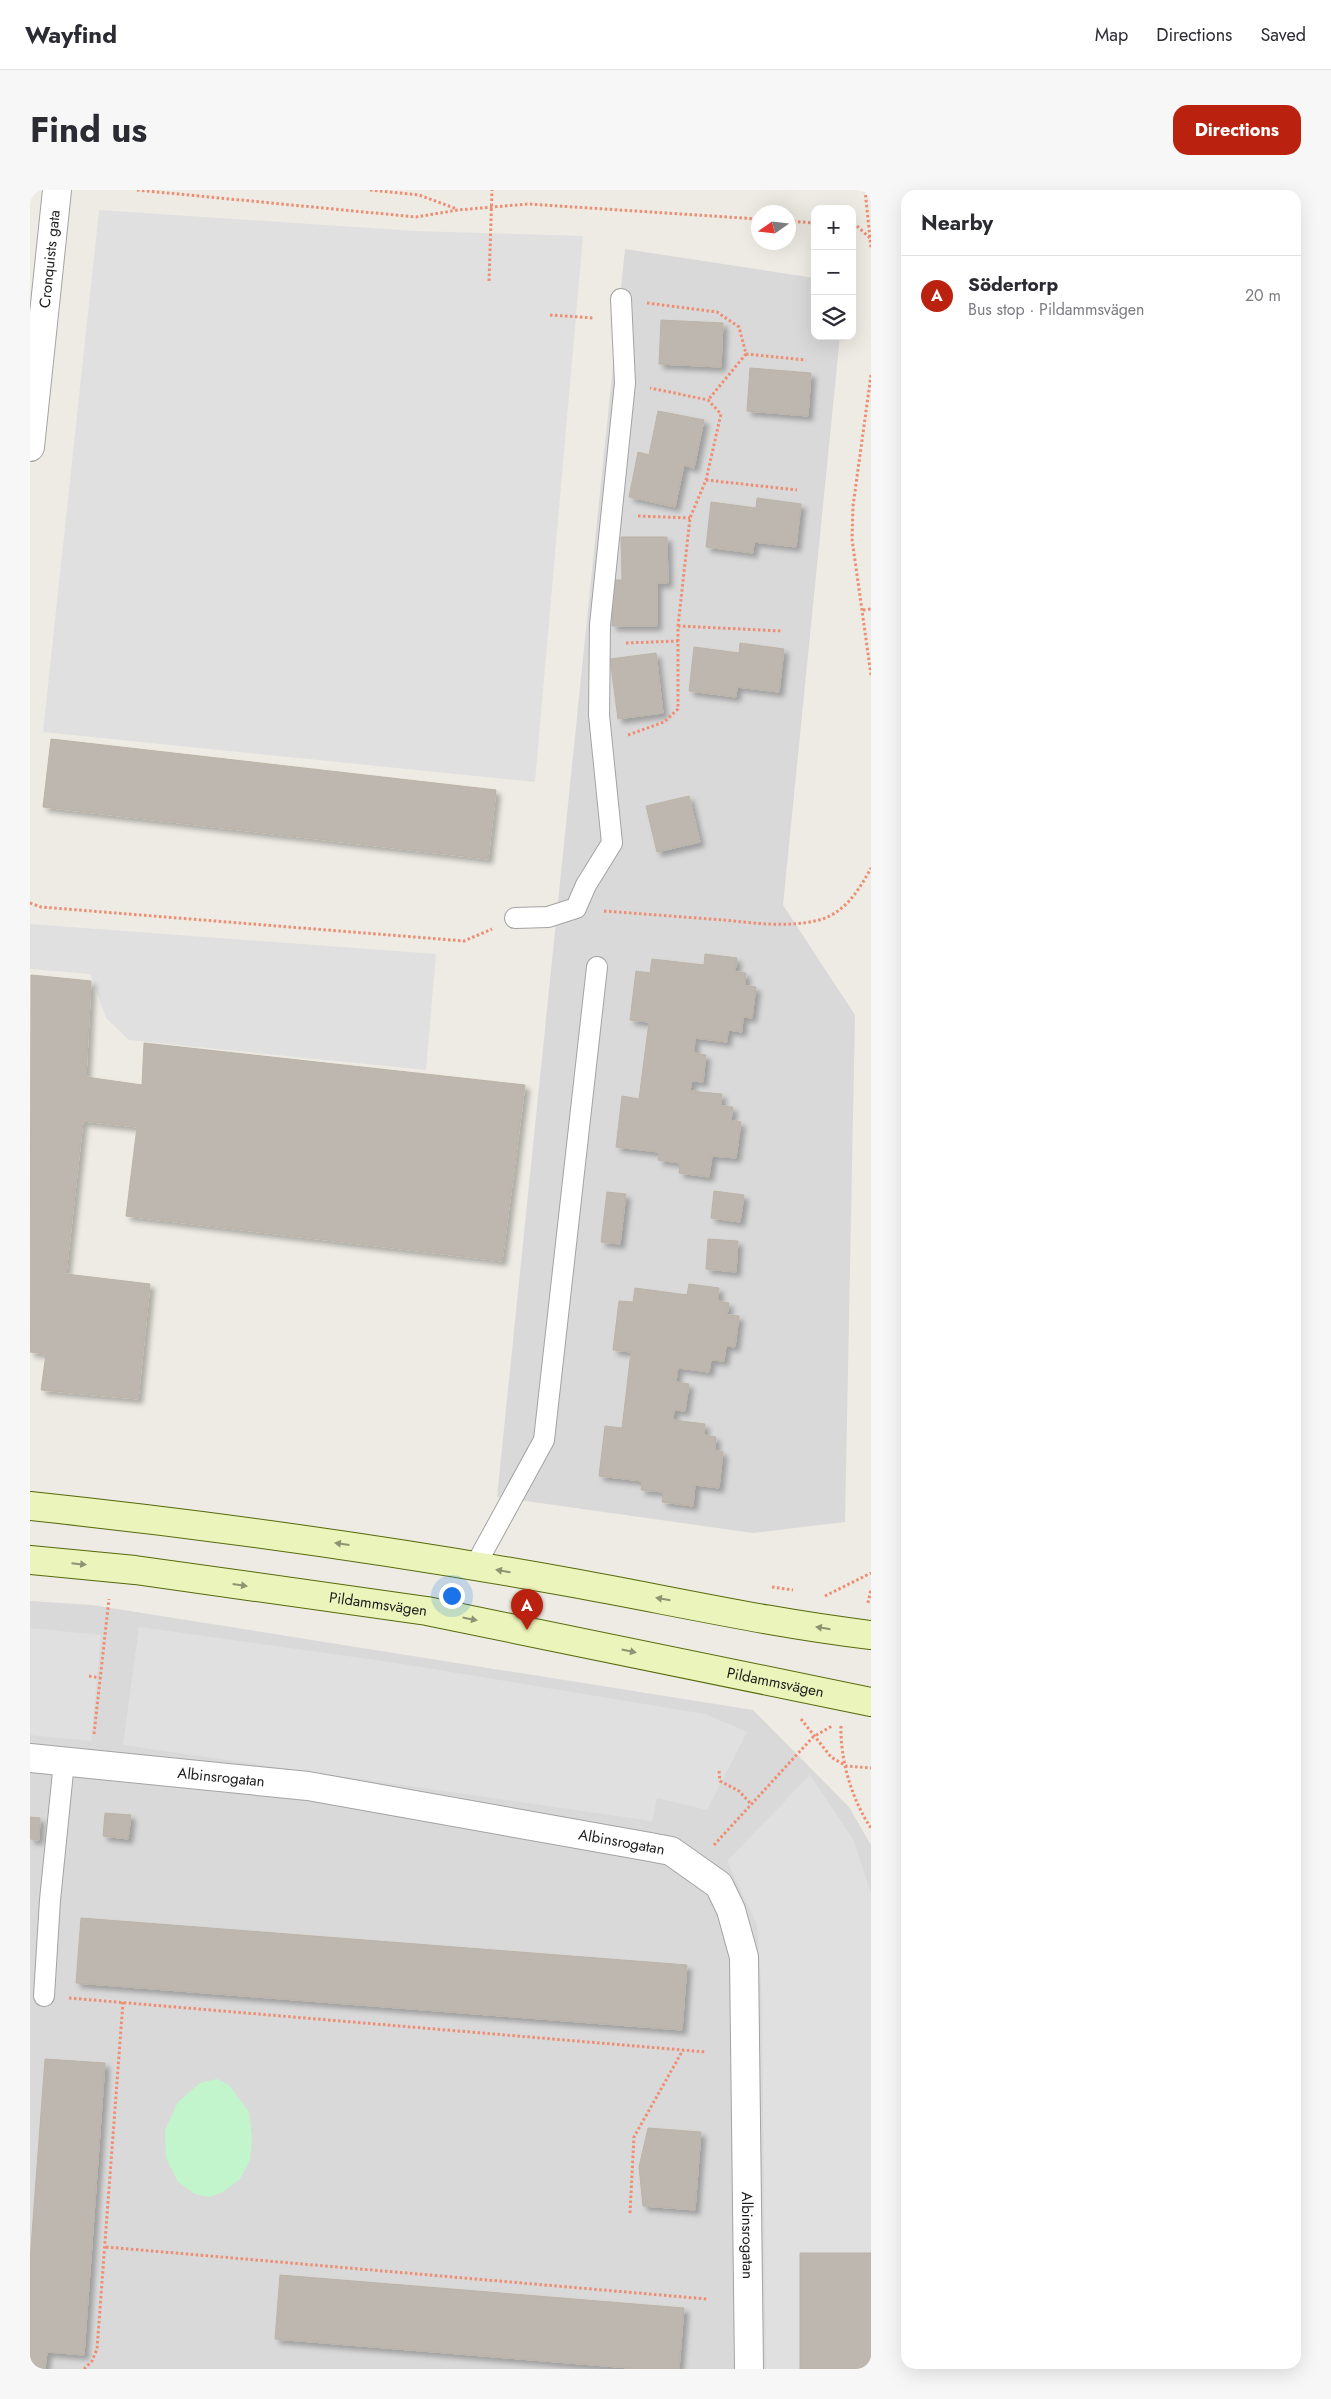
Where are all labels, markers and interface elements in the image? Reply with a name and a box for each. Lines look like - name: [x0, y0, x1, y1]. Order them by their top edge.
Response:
- text: Wayfind: [25, 17, 117, 52]
- text: Map: [1095, 22, 1128, 48]
- text: Directions: [1156, 22, 1232, 48]
- text: Saved: [1260, 22, 1306, 48]
- text: Find us: [30, 105, 147, 155]
- button: Directions: [1173, 105, 1301, 155]
- north arrow: [751, 205, 796, 250]
- map controls: [811, 205, 856, 340]
- button: +: [811, 205, 856, 250]
- text: Nearby: [921, 208, 993, 238]
- street label: Cronquists gata: [34, 209, 66, 309]
- button: −: [811, 250, 856, 295]
- text: Södertorp: [968, 271, 1058, 298]
- text: A: [931, 284, 943, 307]
- text: 20 m: [1245, 284, 1281, 307]
- button: layers: [811, 295, 856, 340]
- text: Bus stop · Pildammsvägen: [968, 298, 1144, 321]
- one-way arrow: [334, 1540, 350, 1548]
- one-way arrow: [71, 1561, 87, 1569]
- one-way arrow: [494, 1566, 510, 1574]
- one-way arrow: [232, 1581, 248, 1589]
- your location: [439, 1583, 465, 1609]
- street label: Pildammsvägen: [328, 1586, 429, 1622]
- pin: A: [511, 1589, 543, 1630]
- one-way arrow: [654, 1595, 670, 1603]
- one-way arrow: [462, 1615, 478, 1623]
- one-way arrow: [814, 1623, 830, 1631]
- one-way arrow: [621, 1647, 636, 1655]
- street label: Pildammsvägen: [725, 1662, 826, 1703]
- street label: Albinsrogatan: [176, 1762, 266, 1793]
- street label: Albinsrogatan: [577, 1823, 667, 1861]
- street label: Albinsrogatan: [736, 2192, 759, 2279]

